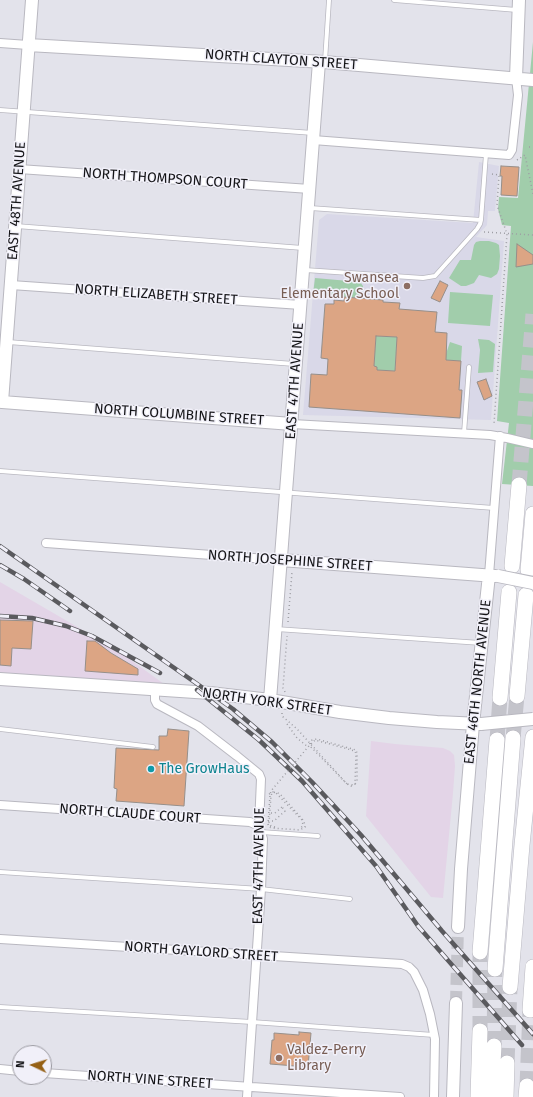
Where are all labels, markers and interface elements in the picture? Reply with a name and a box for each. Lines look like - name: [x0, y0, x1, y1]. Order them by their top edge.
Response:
- street label: NORTH CLAYTON STREET: [204, 46, 358, 74]
- street label: EAST 48TH AVENUE: [4, 141, 30, 261]
- street label: NORTH THOMPSON COURT: [82, 165, 248, 193]
- place label: Swansea Elementary School: [281, 270, 399, 302]
- street label: NORTH ELIZABETH STREET: [74, 281, 238, 309]
- marker: Swansea Elementary School: [402, 281, 412, 291]
- street label: EAST 47TH AVENUE: [283, 322, 307, 440]
- street label: NORTH COLUMBINE STREET: [93, 401, 265, 429]
- street label: NORTH JOSEPHINE STREET: [207, 547, 373, 575]
- street label: EAST 46TH NORTH AVENUE: [461, 599, 495, 765]
- street label: NORTH YORK STREET: [201, 685, 333, 719]
- place label: The GrowHaus: [159, 761, 250, 777]
- marker: The GrowHaus: [146, 764, 156, 774]
- street label: NORTH CLAUDE COURT: [59, 801, 201, 827]
- street label: EAST 47TH AVENUE: [250, 807, 268, 925]
- street label: NORTH GAYLORD STREET: [123, 938, 279, 966]
- place label: Valdez-Perry Library: [287, 1042, 366, 1074]
- north arrow: [12, 1045, 52, 1085]
- marker: Valdez-Perry Library: [274, 1053, 284, 1063]
- text: N: [14, 1060, 27, 1068]
- street label: NORTH VINE STREET: [87, 1067, 213, 1093]

